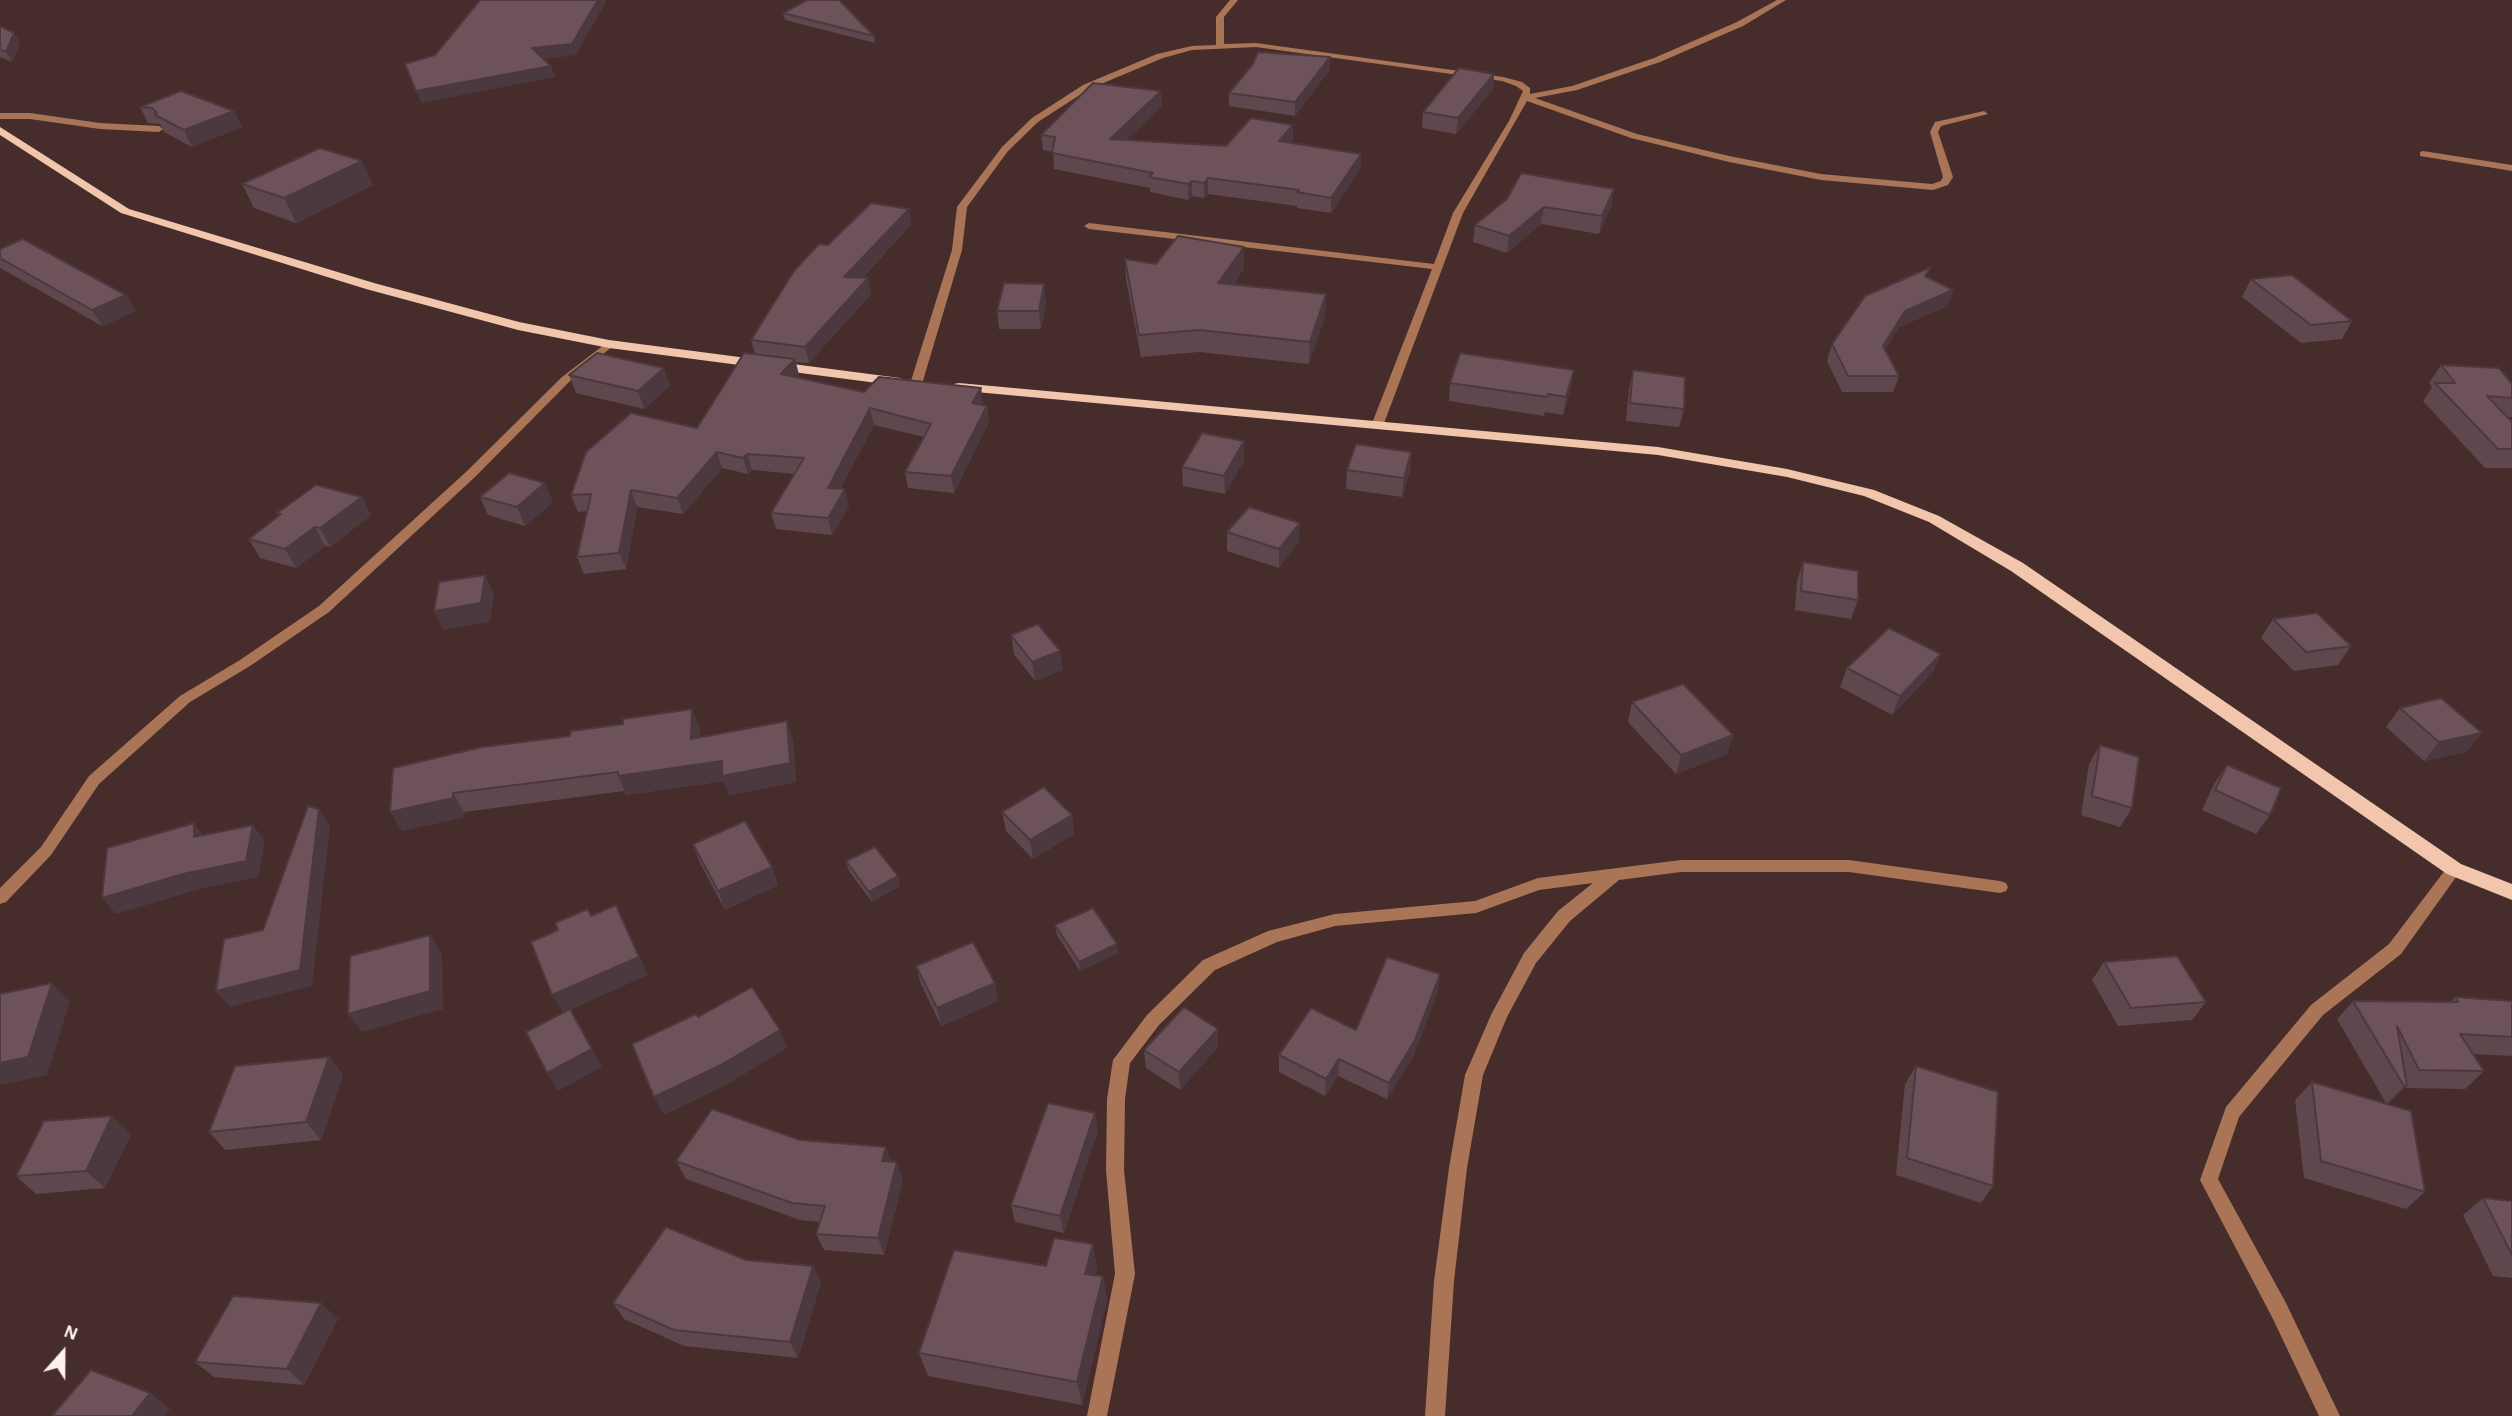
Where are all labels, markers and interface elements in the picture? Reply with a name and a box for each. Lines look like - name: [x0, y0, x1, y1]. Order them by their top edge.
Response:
- north arrow: [28, 1318, 98, 1388]
- text: N: [61, 1322, 80, 1344]

